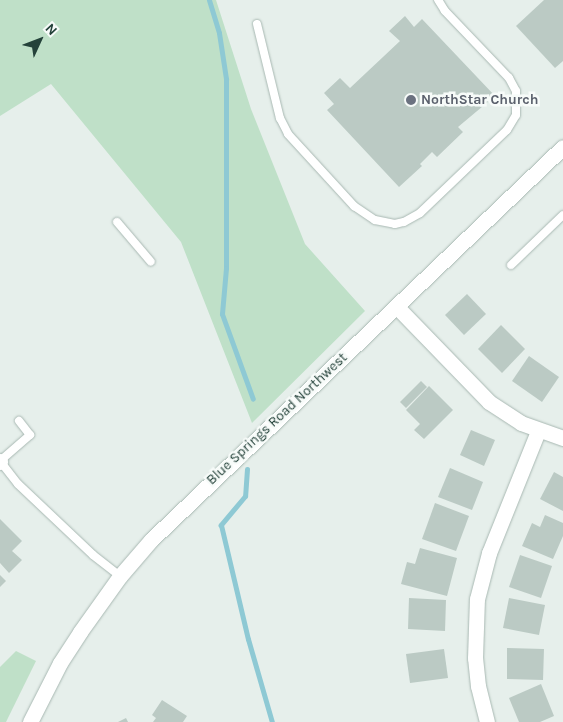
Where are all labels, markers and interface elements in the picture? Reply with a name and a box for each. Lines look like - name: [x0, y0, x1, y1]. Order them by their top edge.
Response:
- north arrow: [15, 15, 65, 65]
- text: N: [42, 20, 61, 39]
- place label: NorthStar Church: [421, 92, 538, 108]
- marker: NorthStar Church: [405, 94, 417, 106]
- street label: Blue Springs Road Northwest: [203, 349, 351, 489]

